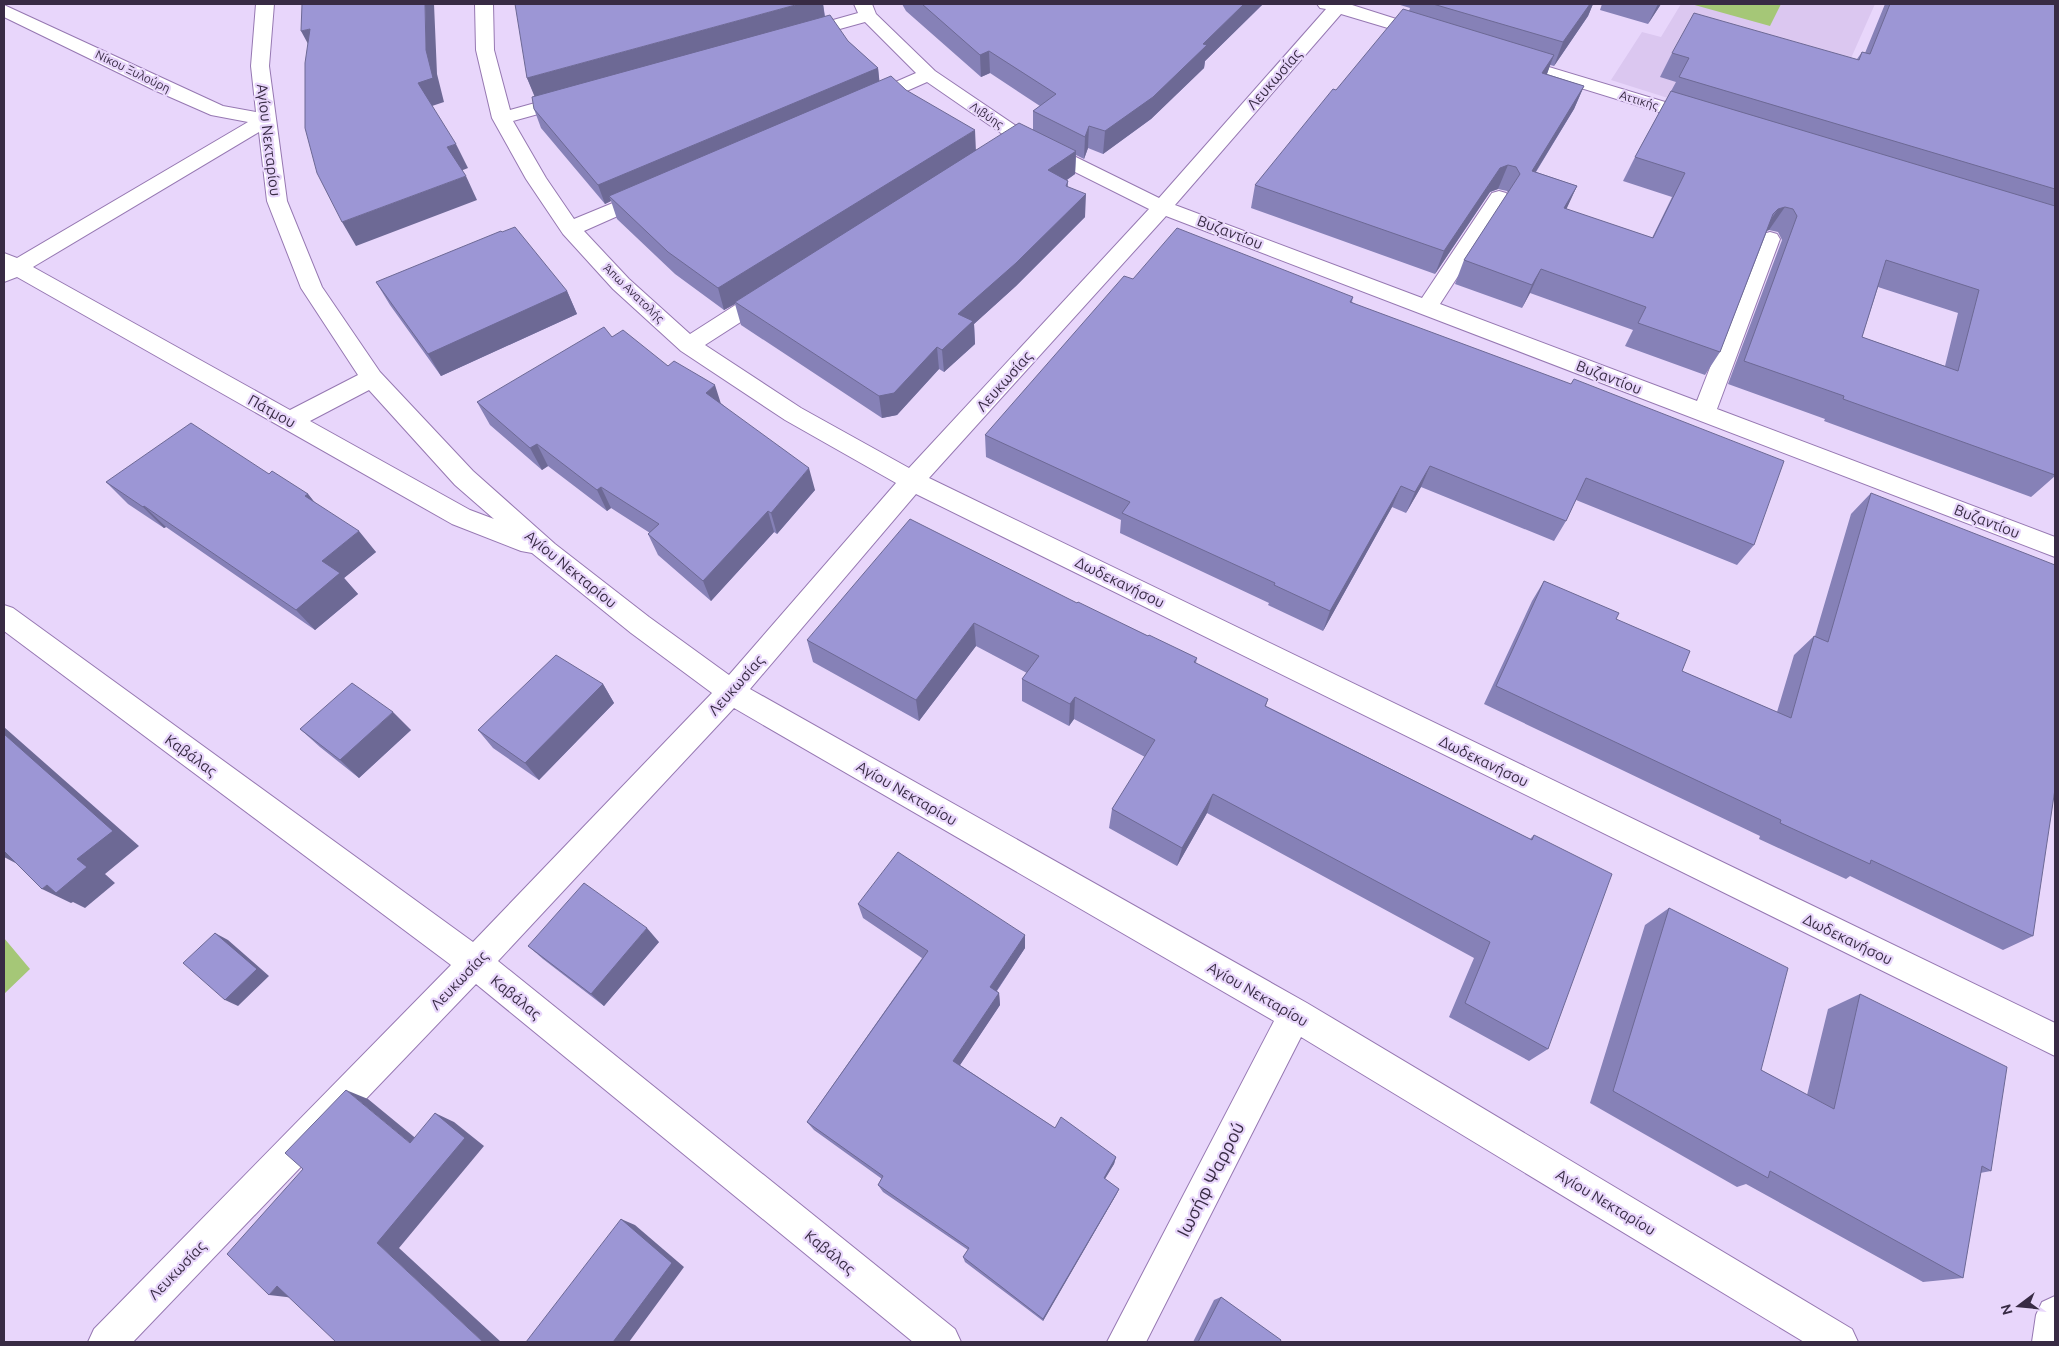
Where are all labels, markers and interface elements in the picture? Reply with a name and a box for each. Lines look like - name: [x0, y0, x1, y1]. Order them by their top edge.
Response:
- street label: Λευκωσίας: [1243, 45, 1305, 113]
- street label: Νίκου Ξυλούρη: [93, 47, 173, 95]
- street label: Αγίου Νεκταρίου: [254, 83, 284, 197]
- street label: Αττικής: [1618, 88, 1660, 113]
- street label: Λιβύης: [967, 99, 1006, 132]
- street label: Βυζαντίου: [1195, 212, 1265, 252]
- street label: Άπω Ανατολής: [601, 261, 667, 326]
- street label: Λευκωσίας: [973, 347, 1035, 414]
- street label: Βυζαντίου: [1574, 357, 1644, 397]
- street label: Πάτμου: [245, 391, 299, 431]
- street label: Βυζαντίου: [1952, 501, 2022, 541]
- street label: Αγίου Νεκταρίου: [522, 527, 620, 611]
- street label: Δωδεκανήσου: [1073, 553, 1167, 611]
- street label: Λευκωσίας: [705, 651, 767, 718]
- street label: Καβάλας: [162, 731, 220, 779]
- street label: Δωδεκανήσου: [1437, 732, 1531, 790]
- street label: Αγίου Νεκταρίου: [854, 757, 960, 829]
- street label: Δωδεκανήσου: [1801, 910, 1895, 968]
- street label: Λευκωσίας: [427, 947, 491, 1013]
- street label: Αγίου Νεκταρίου: [1205, 958, 1311, 1030]
- street label: Καβάλας: [488, 972, 545, 1022]
- street label: Ιωσήφ Ψαρρού: [1172, 1118, 1248, 1240]
- street label: Αγίου Νεκταρίου: [1553, 1166, 1659, 1238]
- street label: Καβάλας: [802, 1227, 859, 1277]
- street label: Λευκωσίας: [145, 1237, 209, 1303]
- north arrow: [1994, 1281, 2044, 1331]
- text: N: [1997, 1302, 2016, 1317]

